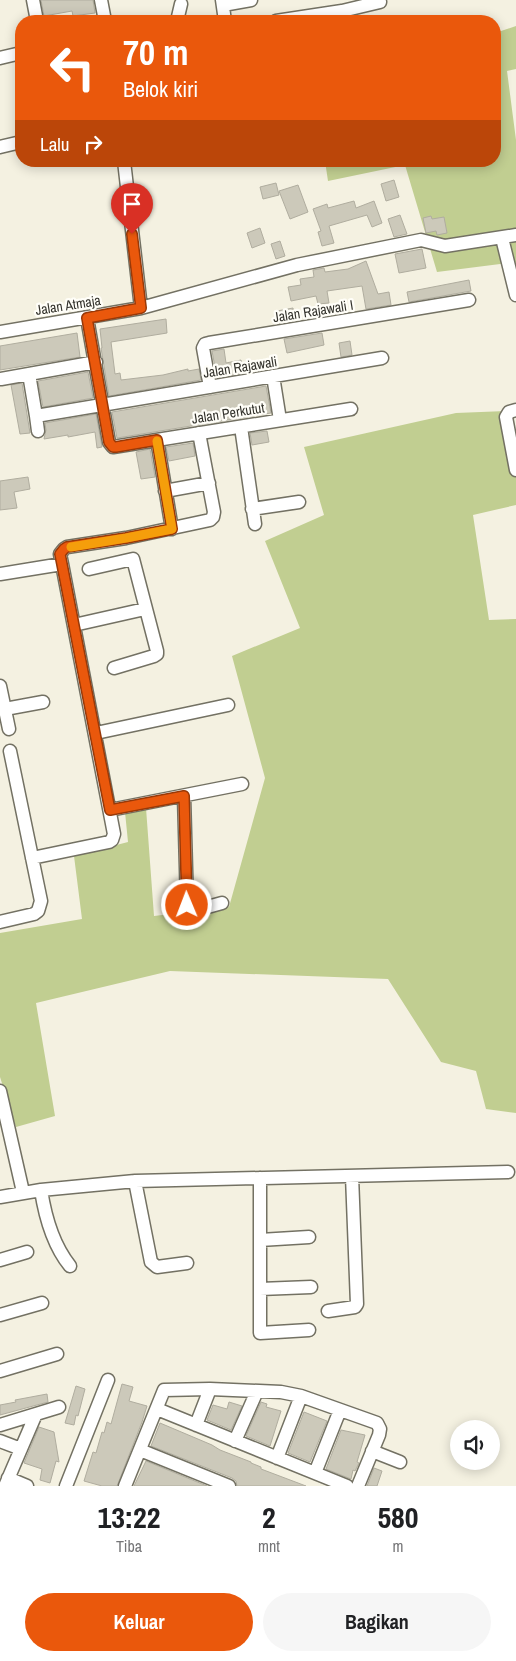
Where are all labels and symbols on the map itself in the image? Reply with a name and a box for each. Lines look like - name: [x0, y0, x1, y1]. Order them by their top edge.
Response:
- pin: [111, 183, 153, 234]
- street label: Jalan Atmaja: [34, 291, 102, 319]
- street label: Jalan Rajawali I: [272, 296, 354, 326]
- street label: Jalan Rajawali: [202, 352, 278, 382]
- street label: Jalan Perkutut: [190, 398, 266, 428]
- position arrow: [160, 878, 212, 930]

